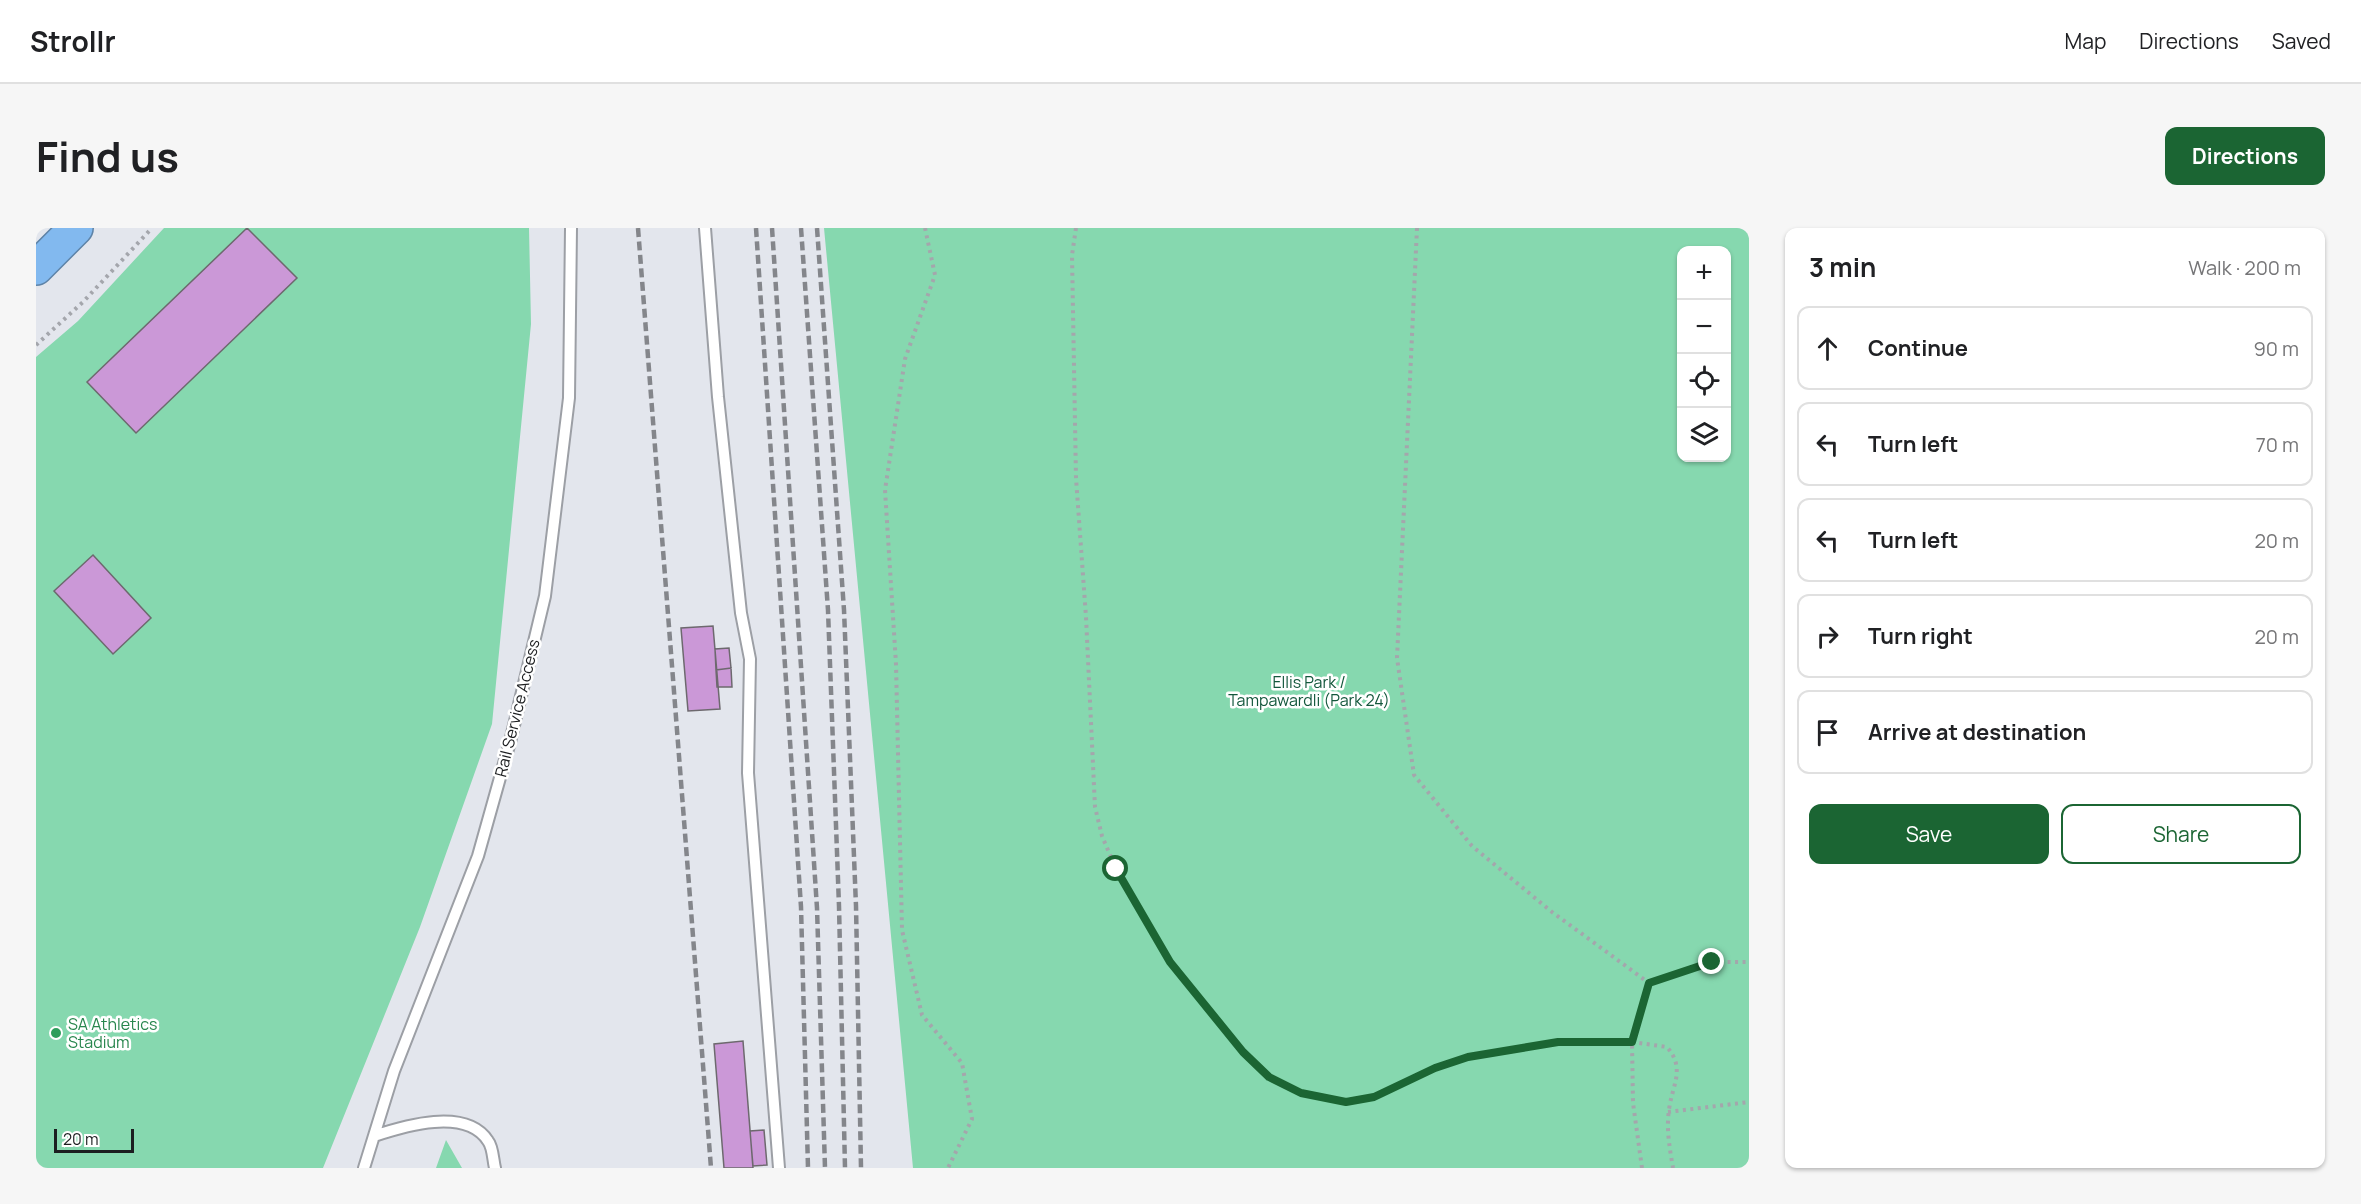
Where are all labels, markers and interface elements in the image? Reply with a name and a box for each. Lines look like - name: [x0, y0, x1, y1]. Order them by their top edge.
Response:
- text: Strollr: [30, 22, 116, 60]
- text: Map: [2065, 27, 2106, 55]
- text: Directions: [2139, 27, 2239, 55]
- text: Saved: [2272, 27, 2331, 55]
- text: Find us: [36, 127, 179, 185]
- button: Directions: [2165, 127, 2325, 185]
- map controls: [1677, 246, 1731, 462]
- button: +: [1677, 246, 1731, 300]
- text: 3 min: [1809, 249, 1876, 285]
- text: Walk · 200 m: [2188, 254, 2301, 281]
- button: −: [1677, 300, 1731, 354]
- icon: ahead: [1811, 332, 1844, 365]
- text: Continue: [1868, 333, 1968, 363]
- text: 90 m: [2253, 335, 2299, 362]
- button: locate: [1677, 354, 1731, 408]
- button: layers: [1677, 408, 1731, 462]
- icon: left: [1811, 428, 1844, 461]
- text: Turn left: [1868, 429, 1958, 459]
- text: 70 m: [2256, 431, 2299, 458]
- icon: left: [1811, 524, 1844, 557]
- text: Turn left: [1868, 525, 1958, 555]
- text: 20 m: [2254, 527, 2299, 554]
- icon: right: [1811, 620, 1844, 653]
- text: Turn right: [1868, 621, 1973, 651]
- text: 20 m: [2254, 623, 2299, 650]
- street label: Rail Service Access: [489, 637, 545, 779]
- park label: Ellis Park / Tampawardli (Park 24): [1228, 671, 1390, 711]
- icon: arrive: [1811, 716, 1844, 749]
- text: Arrive at destination: [1868, 717, 2086, 747]
- button: Save: [1809, 804, 2049, 864]
- button: Share: [2061, 804, 2301, 864]
- route start: [1102, 855, 1128, 881]
- route end: [1698, 948, 1724, 974]
- place label: SA Athletics Stadium: [68, 1013, 157, 1053]
- marker: SA Athletics Stadium: [49, 1026, 63, 1040]
- scale bar: [54, 1126, 134, 1154]
- text: 20 m: [63, 1128, 99, 1150]

